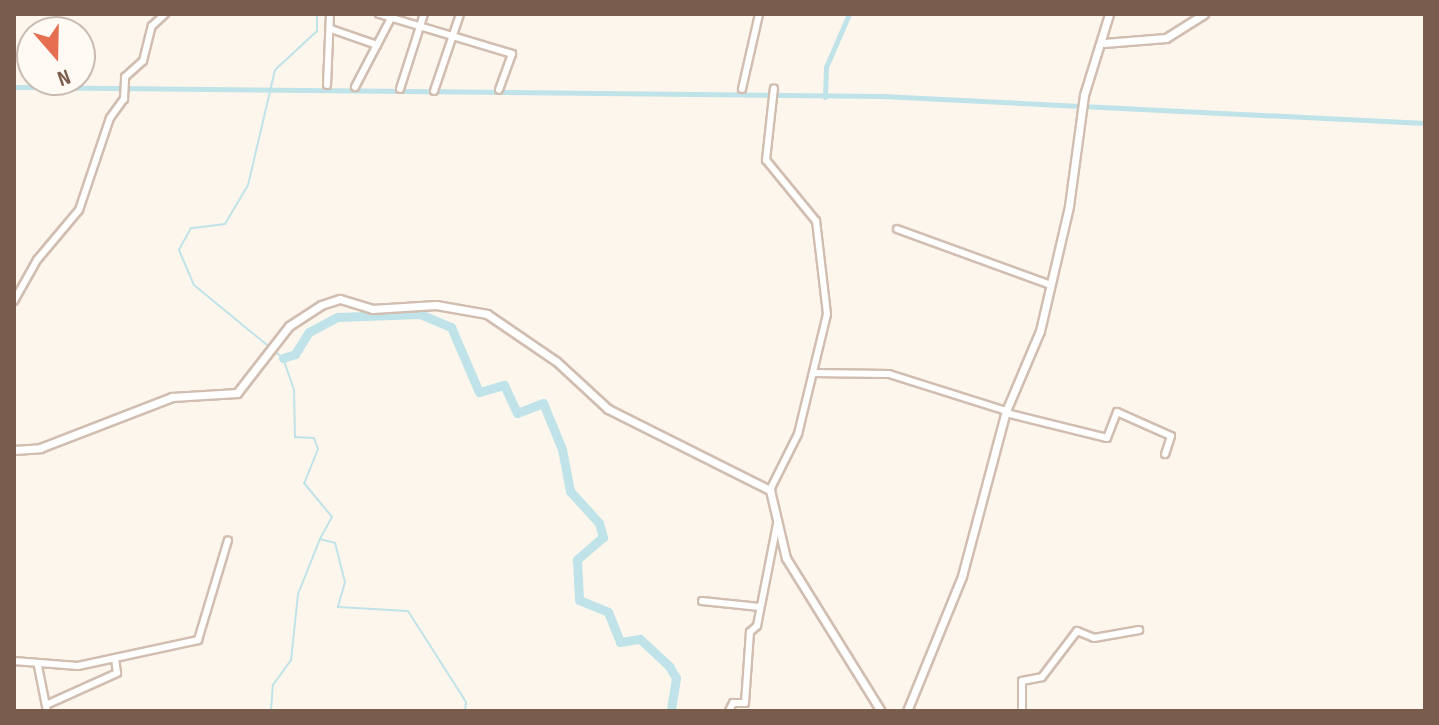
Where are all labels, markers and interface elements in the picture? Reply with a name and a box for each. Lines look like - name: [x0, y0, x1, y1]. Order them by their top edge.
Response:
- north arrow: [16, 16, 96, 96]
- text: N: [54, 62, 74, 92]

